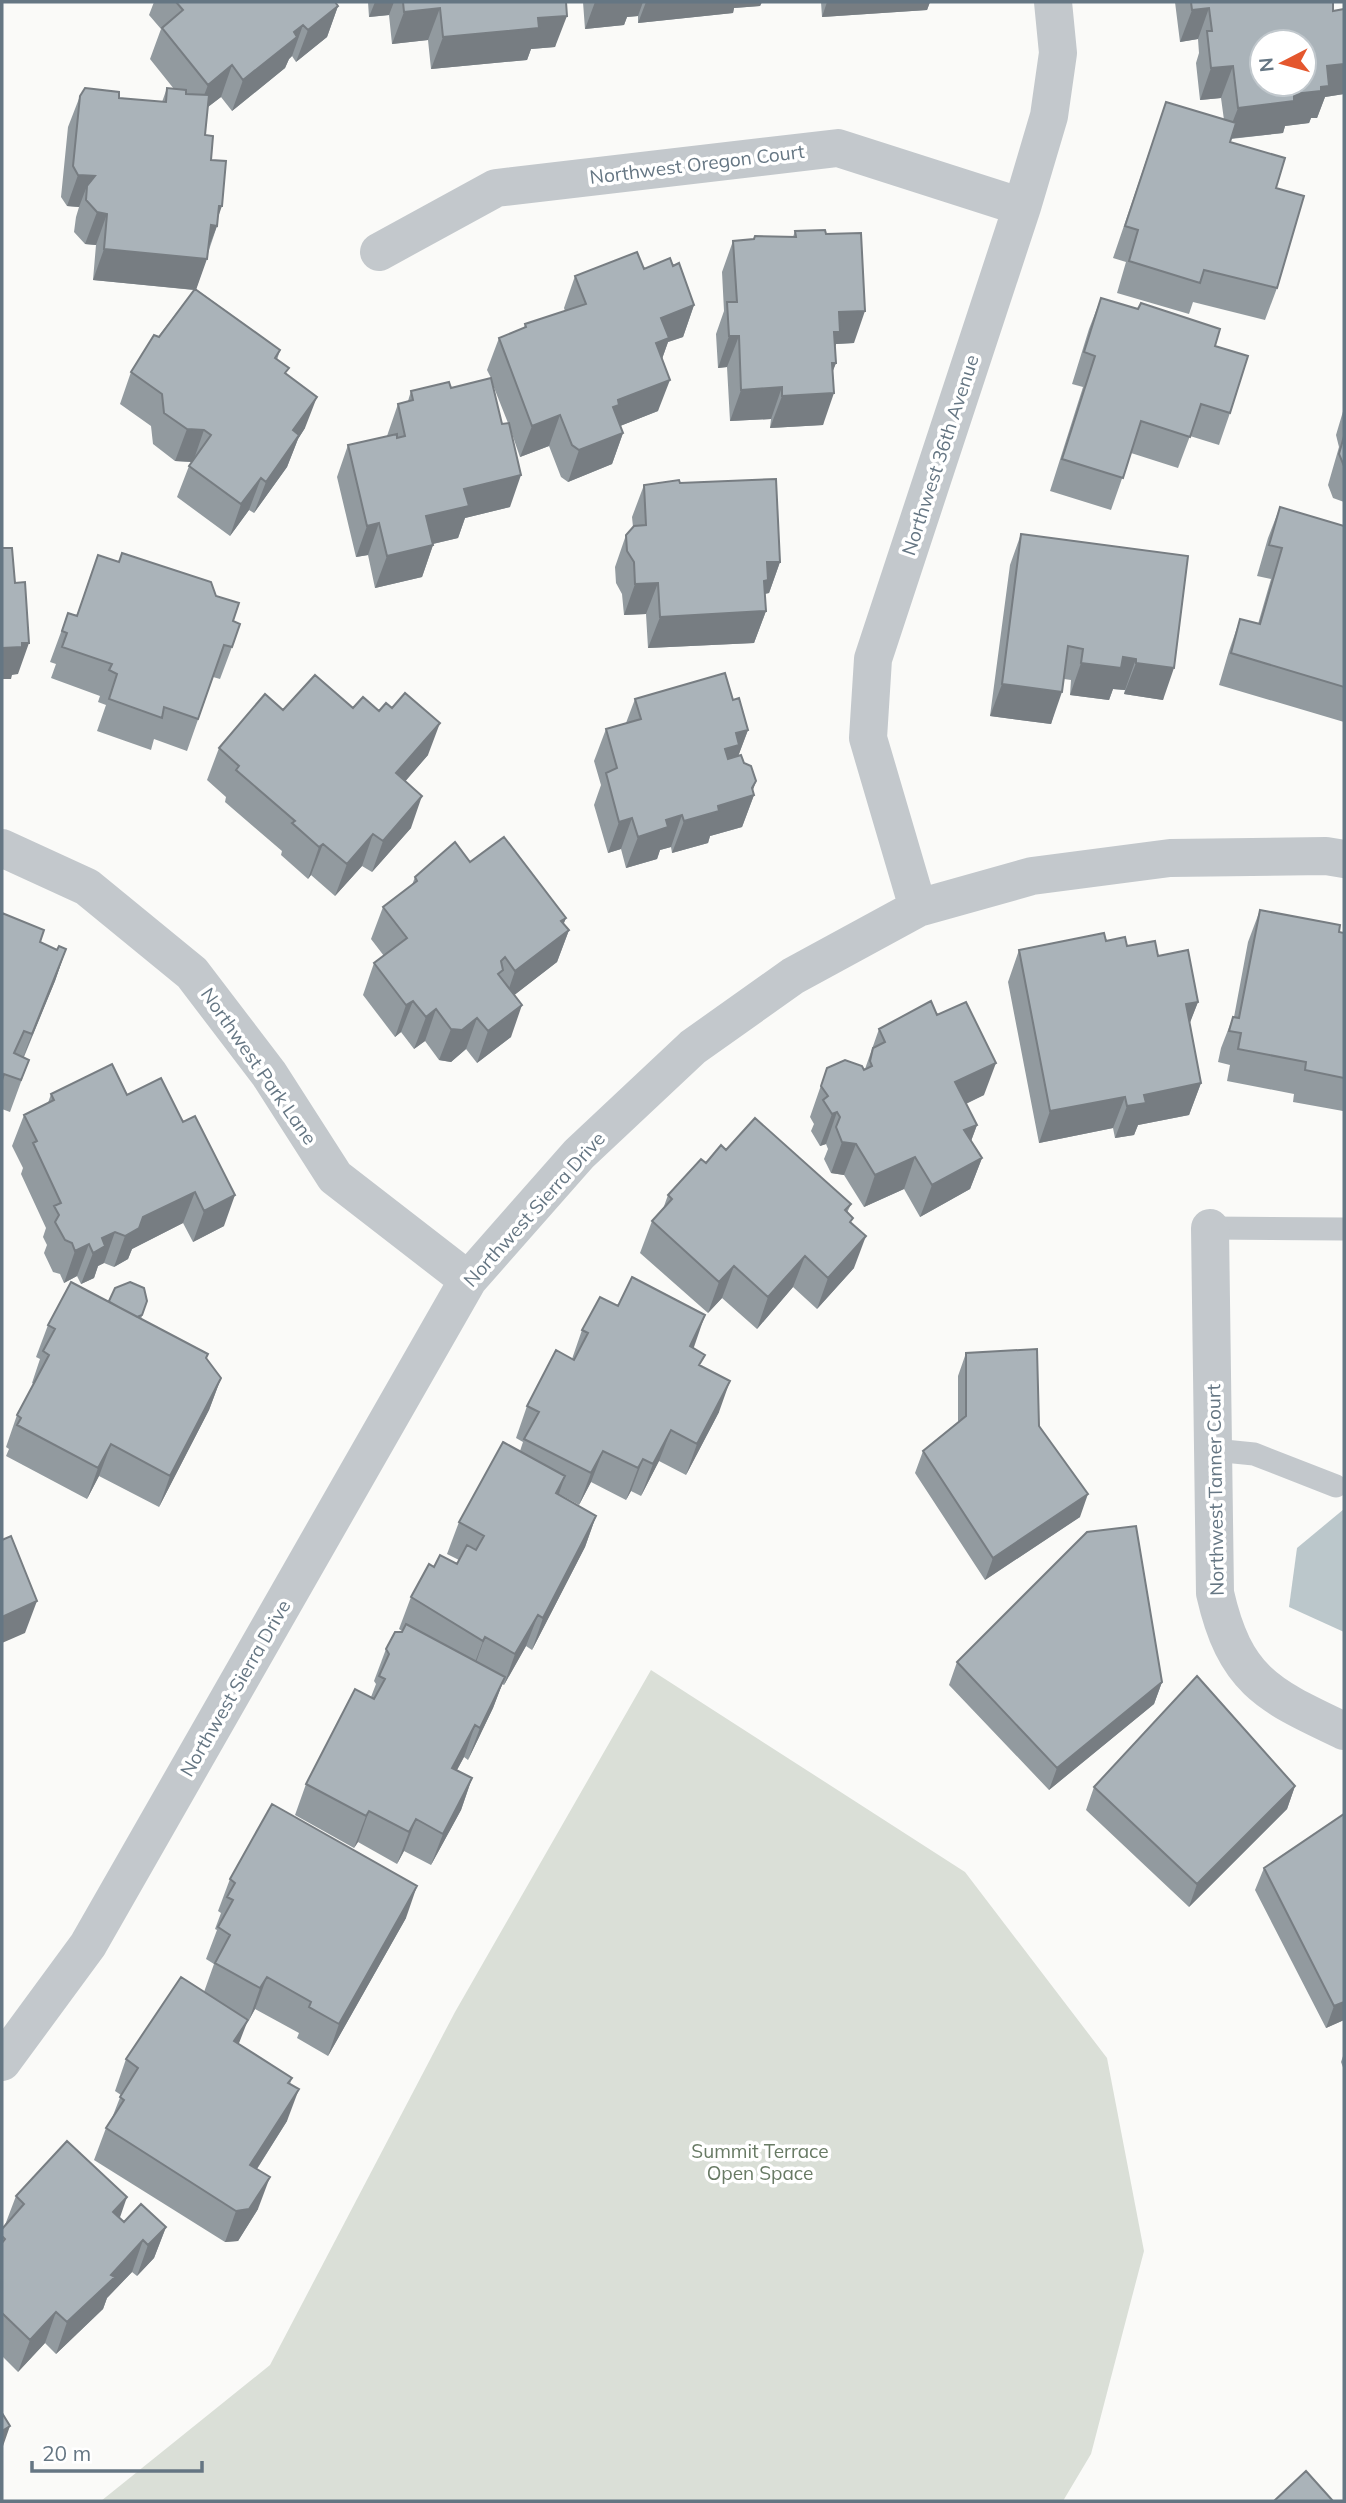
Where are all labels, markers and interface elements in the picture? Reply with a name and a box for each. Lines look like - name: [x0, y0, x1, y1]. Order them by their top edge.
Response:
- north arrow: [1248, 28, 1318, 98]
- text: N: [1253, 56, 1279, 73]
- street label: Northwest Oregon Court: [588, 139, 806, 189]
- street label: Northwest 36th Avenue: [896, 352, 984, 558]
- street label: Northwest Park Lane: [196, 983, 322, 1149]
- street label: Northwest Sierra Drive: [458, 1126, 610, 1292]
- street label: Northwest Tanner Court: [1201, 1384, 1229, 1596]
- street label: Northwest Sierra Drive: [174, 1595, 296, 1781]
- park label: Summit Terrace Open Space: [691, 2139, 829, 2185]
- scale bar: [32, 2430, 201, 2474]
- text: 20 m: [42, 2440, 91, 2466]

